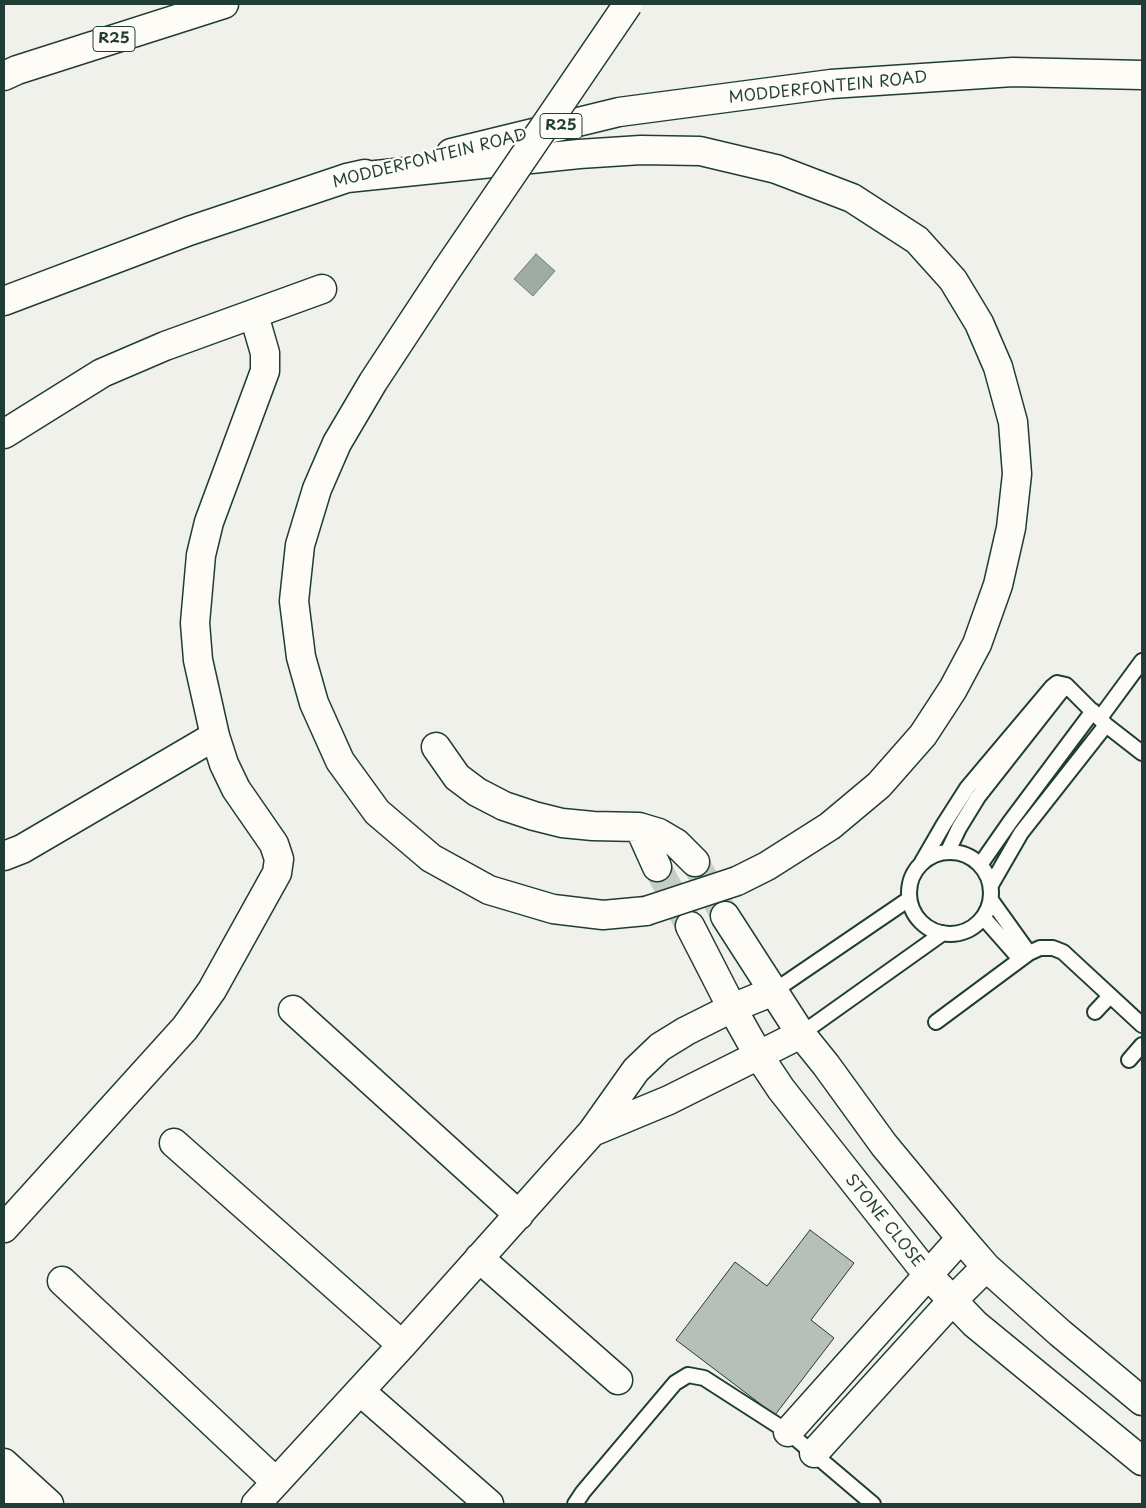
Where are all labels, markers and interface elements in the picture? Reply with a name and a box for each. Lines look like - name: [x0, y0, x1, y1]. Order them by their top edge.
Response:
- road number: R25: [93, 26, 135, 52]
- street label: MODDERFONTEIN ROAD: [728, 68, 928, 108]
- road number: R25: [540, 114, 582, 138]
- street label: MODDERFONTEIN ROAD: [331, 126, 529, 192]
- street label: STONE CLOSE: [841, 1171, 927, 1271]

